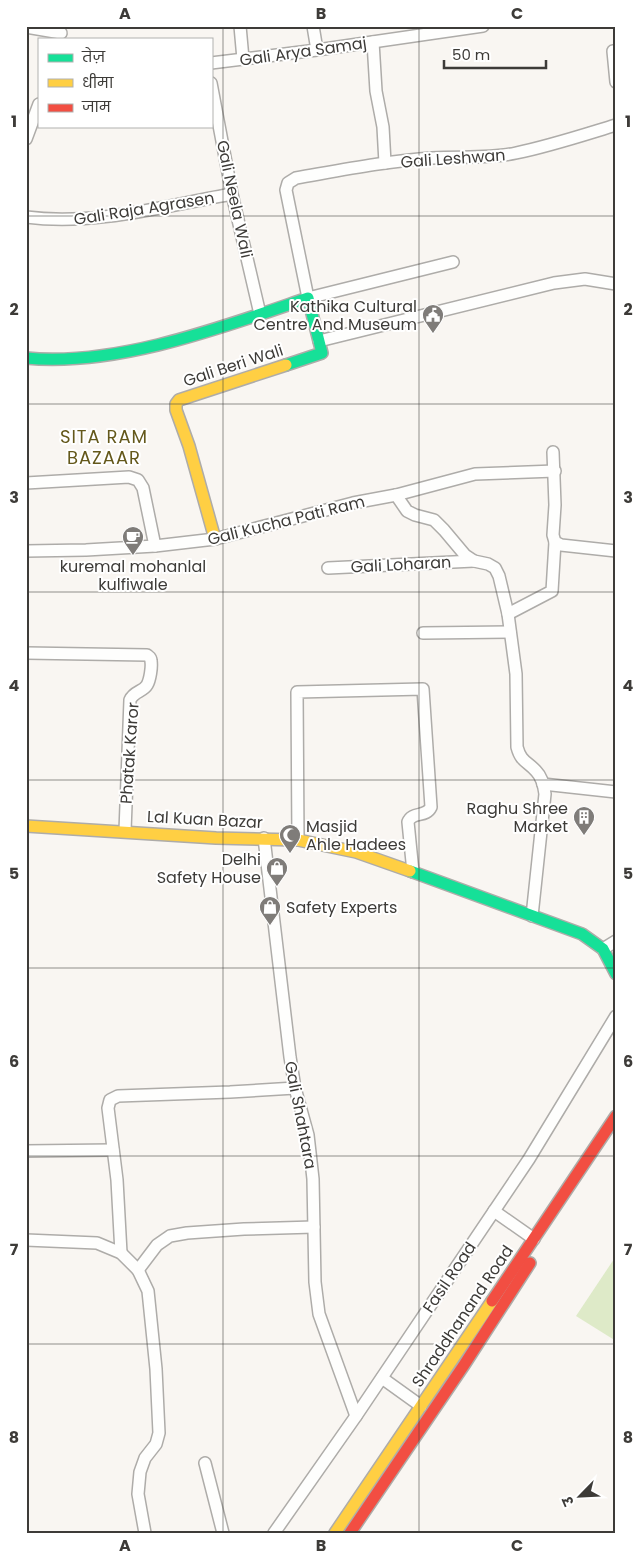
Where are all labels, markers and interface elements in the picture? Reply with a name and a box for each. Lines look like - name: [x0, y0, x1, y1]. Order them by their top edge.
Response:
- text: A: [119, 2, 131, 25]
- text: B: [316, 2, 326, 25]
- text: C: [511, 2, 523, 25]
- street label: Gali Arya Samaj: [238, 31, 368, 72]
- legend: [38, 38, 212, 128]
- scale bar: [444, 38, 547, 70]
- text: 50 m: [452, 44, 490, 65]
- text: तेज़: [81, 46, 105, 67]
- text: धीमा: [82, 72, 114, 93]
- text: जाम: [81, 96, 112, 117]
- text: 1: [11, 110, 17, 133]
- text: 1: [625, 110, 631, 133]
- street label: Gali Neela Wali: [211, 138, 258, 260]
- street label: Gali Leshwan: [400, 143, 506, 174]
- street label: Gali Raja Agrasen: [72, 186, 216, 231]
- place label: Kathika Cultural Centre And Museum: [253, 295, 417, 336]
- text: 2: [9, 298, 19, 321]
- text: 2: [623, 298, 633, 321]
- public building icon: Kathika Cultural Centre And Museum: [421, 303, 445, 334]
- street label: Gali Beri Wali: [180, 339, 286, 392]
- district label: SITA RAM BAZAAR: [60, 424, 148, 470]
- text: 3: [9, 486, 19, 509]
- text: 3: [623, 486, 633, 509]
- street label: Gali Kucha Pati Ram: [205, 490, 367, 551]
- cafe icon: kuremal mohanlal kulfiwale: [121, 525, 145, 556]
- street label: Gali Loharan: [350, 550, 452, 579]
- place label: kuremal mohanlal kulfiwale: [60, 555, 206, 596]
- text: 4: [9, 674, 20, 697]
- text: 4: [623, 674, 634, 697]
- street label: Phatak Karor: [114, 701, 145, 805]
- place label: Raghu Shree Market: [466, 797, 568, 838]
- street label: Lal Kuan Bazar: [147, 805, 263, 834]
- building icon: Raghu Shree Market: [572, 805, 596, 836]
- place label: Masjid Ahle Hadees: [306, 815, 406, 856]
- mosque icon: Masjid Ahle Hadees: [278, 823, 302, 854]
- place label: Delhi Safety House: [157, 848, 261, 889]
- shop icon: Delhi Safety House: [265, 856, 289, 887]
- text: 5: [9, 862, 19, 885]
- text: 5: [623, 862, 633, 885]
- shop icon: Safety Experts: [258, 895, 282, 926]
- place label: Safety Experts: [286, 896, 397, 919]
- text: 6: [9, 1050, 19, 1073]
- text: 6: [623, 1050, 633, 1073]
- street label: Gali Shahtara: [279, 1059, 322, 1171]
- street label: Fasil Road: [417, 1237, 482, 1317]
- text: 7: [10, 1238, 19, 1261]
- text: 7: [624, 1238, 633, 1261]
- street label: Shraddhanand Road: [406, 1241, 519, 1392]
- text: 8: [9, 1426, 19, 1449]
- text: 8: [623, 1426, 633, 1449]
- north arrow: [554, 1472, 604, 1522]
- text: उ: [557, 1493, 579, 1510]
- text: A: [119, 1534, 131, 1557]
- text: B: [316, 1534, 326, 1557]
- text: C: [511, 1534, 523, 1557]

